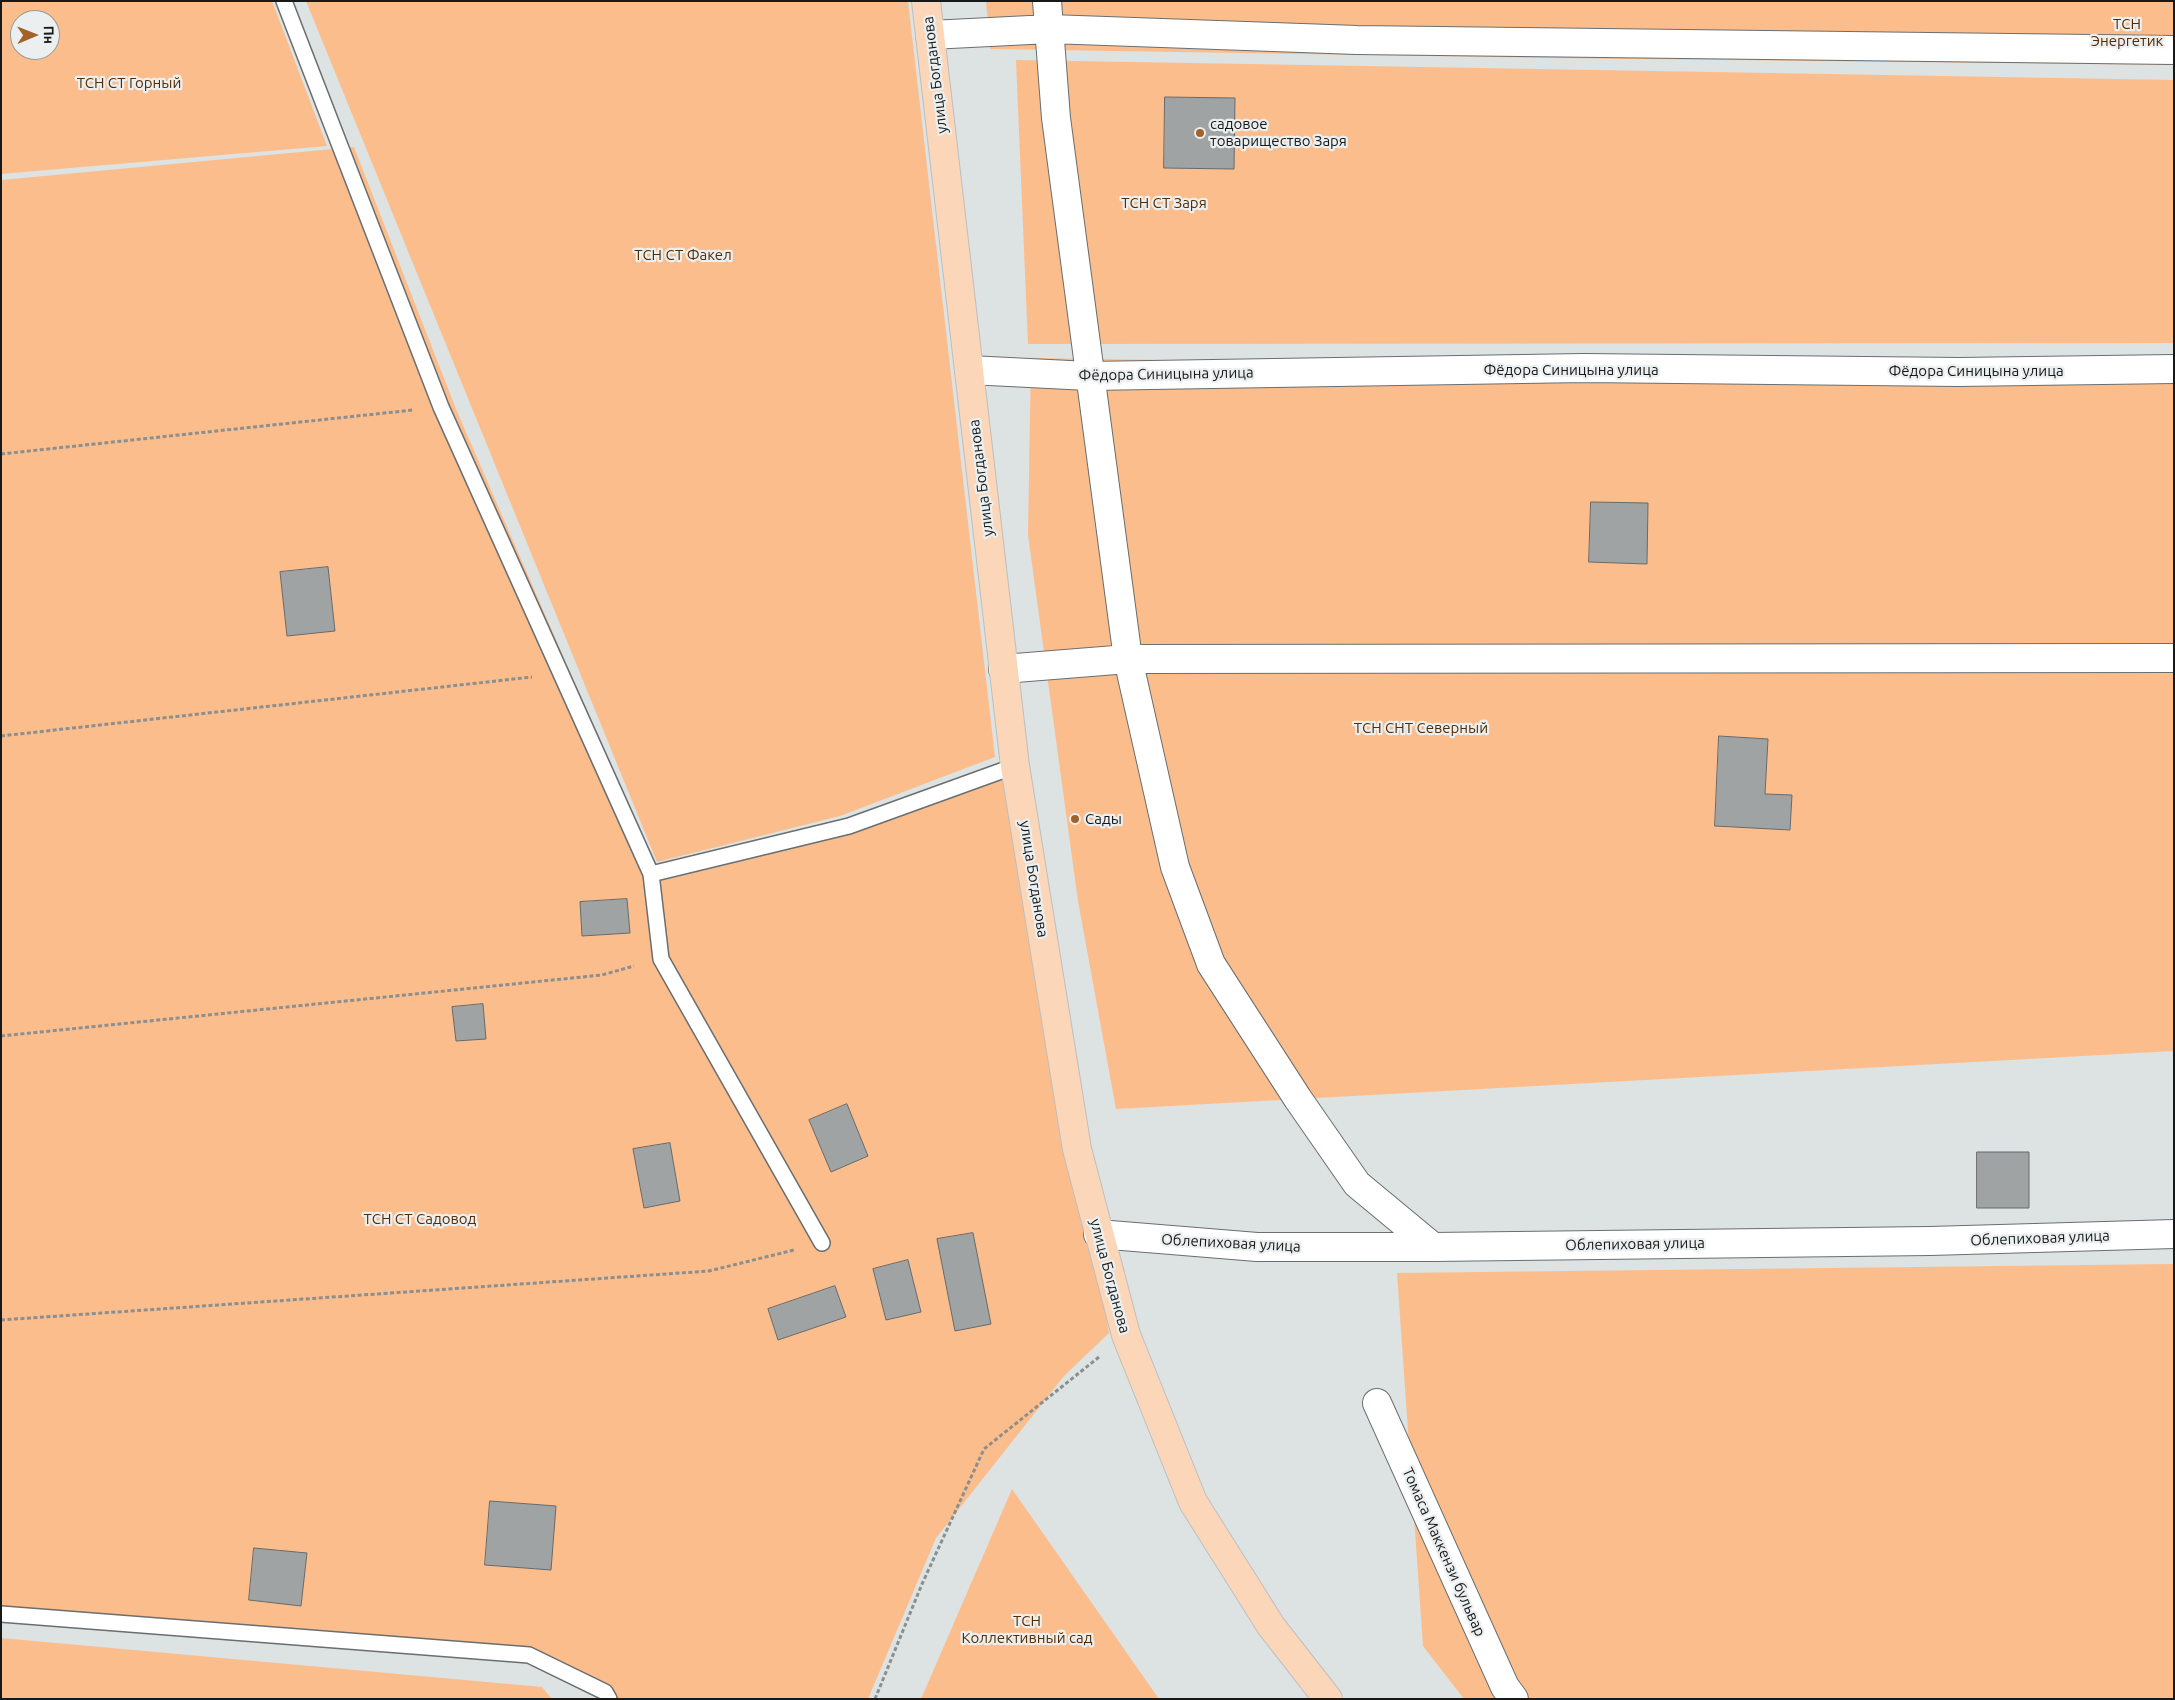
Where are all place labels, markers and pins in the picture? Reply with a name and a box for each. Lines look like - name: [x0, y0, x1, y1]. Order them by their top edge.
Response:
- place label: садовое товарищество Заря: [1210, 115, 1347, 150]
- marker: садовое товарищество Заря: [1194, 127, 1206, 139]
- place label: Сады: [1085, 810, 1122, 828]
- marker: Сады: [1069, 813, 1081, 825]

